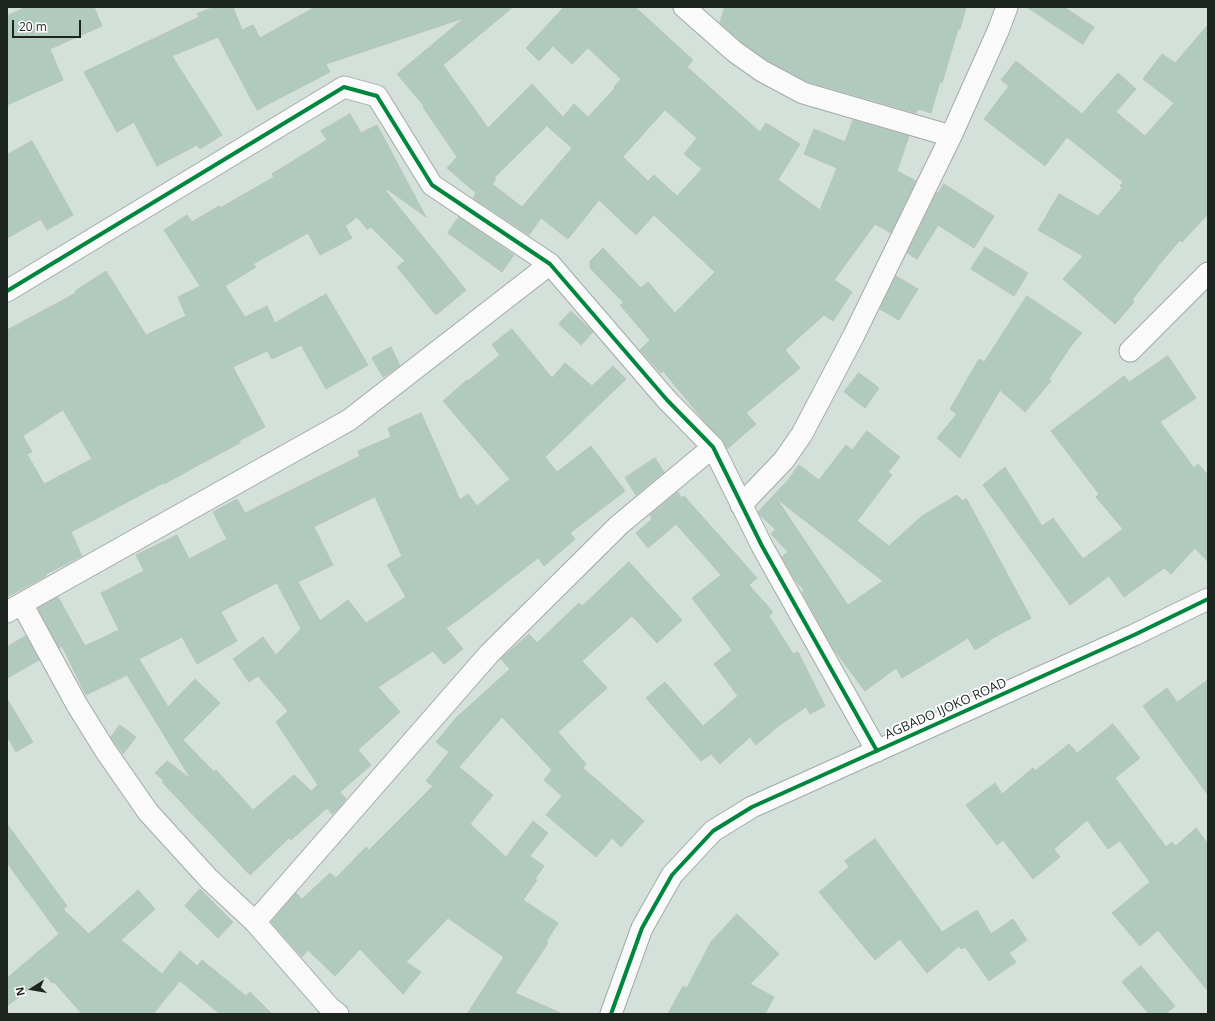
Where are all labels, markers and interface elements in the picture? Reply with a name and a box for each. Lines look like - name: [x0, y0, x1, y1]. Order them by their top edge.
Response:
- scale bar: [14, 12, 83, 38]
- text: 20 m: [19, 18, 47, 35]
- street label: AGBADO IJOKO ROAD: [883, 675, 1009, 743]
- north arrow: [12, 969, 52, 1009]
- text: N: [12, 986, 28, 998]

